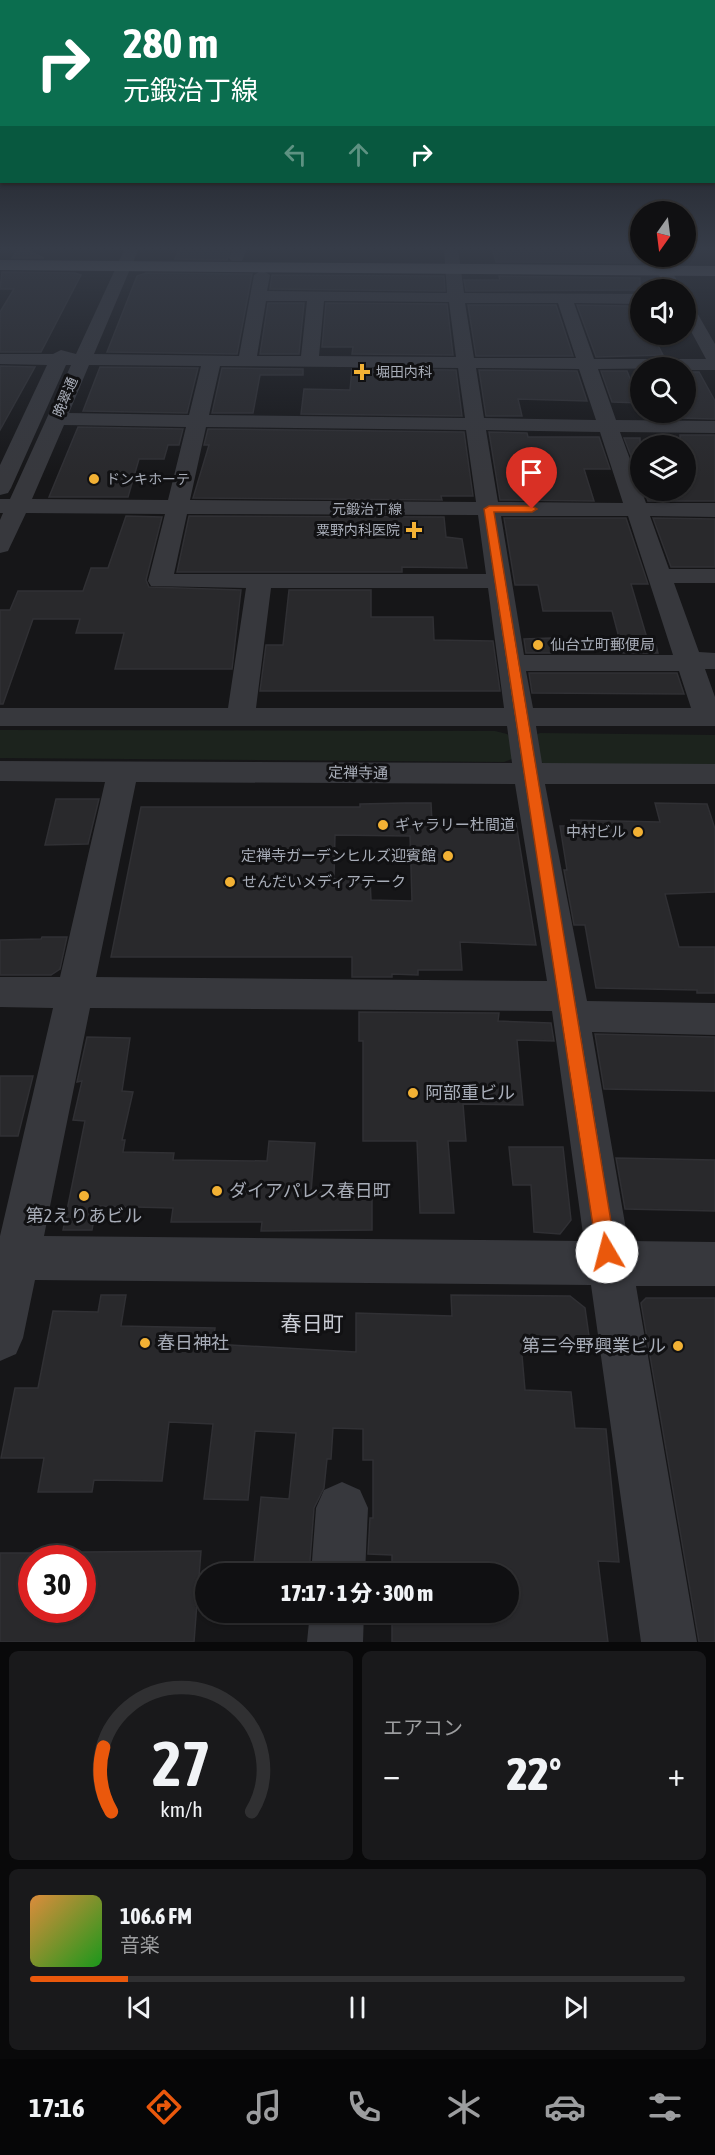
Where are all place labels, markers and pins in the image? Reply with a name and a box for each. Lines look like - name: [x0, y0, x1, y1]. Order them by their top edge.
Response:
- marker: 堀田内科: [353, 363, 371, 381]
- place label: 堀田内科: [376, 364, 432, 380]
- pin: [506, 447, 557, 509]
- place label: ドンキホーテ: [106, 471, 190, 487]
- marker: ドンキホーテ: [87, 472, 101, 486]
- marker: 粟野内科医院: [405, 521, 423, 539]
- place label: 粟野内科医院: [316, 522, 400, 538]
- place label: 仙台立町郵便局: [550, 636, 655, 653]
- marker: 仙台立町郵便局: [531, 638, 545, 652]
- place label: ギャラリー杜間道: [395, 816, 515, 833]
- marker: ギャラリー杜間道: [376, 818, 390, 832]
- place label: 中村ビル: [566, 823, 626, 840]
- marker: 中村ビル: [631, 825, 645, 839]
- place label: 定禅寺ガーデンヒルズ迎賓館: [241, 847, 436, 864]
- marker: 定禅寺ガーデンヒルズ迎賓館: [441, 849, 455, 863]
- place label: せんだいメディアテーク: [242, 873, 406, 890]
- marker: せんだいメディアテーク: [223, 875, 237, 889]
- place label: 阿部重ビル: [425, 1082, 515, 1103]
- marker: 阿部重ビル: [406, 1086, 420, 1100]
- place label: ダイアパレス春日町: [229, 1180, 391, 1201]
- marker: ダイアパレス春日町: [210, 1184, 224, 1198]
- marker: 第2えりあビル: [77, 1189, 91, 1203]
- place label: 第2えりあビル: [26, 1205, 142, 1226]
- place label: 春日神社: [157, 1332, 229, 1353]
- place label: 第三今野興業ビル: [522, 1335, 666, 1356]
- marker: 春日神社: [138, 1336, 152, 1350]
- marker: 第三今野興業ビル: [671, 1339, 685, 1353]

